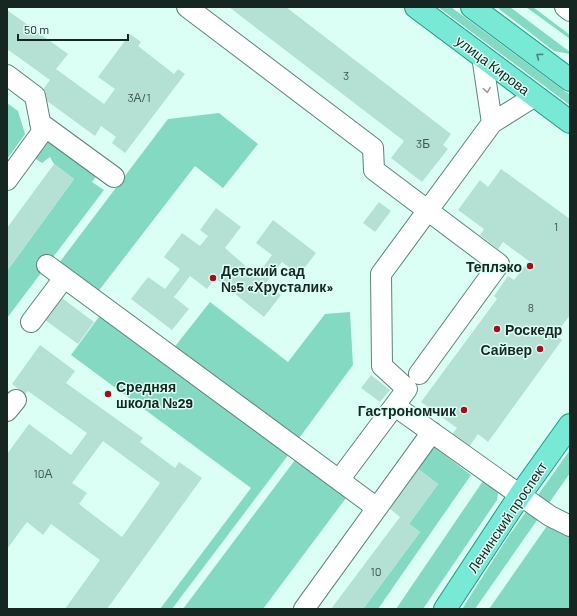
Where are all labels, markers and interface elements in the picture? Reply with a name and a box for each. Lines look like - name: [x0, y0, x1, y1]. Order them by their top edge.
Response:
- scale bar: [18, 16, 128, 42]
- text: 50 m: [24, 22, 49, 36]
- street label: улица Кирова: [453, 32, 533, 98]
- one-way arrow: [536, 54, 543, 61]
- house number: 3: [343, 68, 349, 82]
- one-way arrow: [482, 87, 491, 93]
- house number: 3А/1: [127, 90, 151, 104]
- house number: 3Б: [416, 136, 430, 150]
- house number: 1: [554, 219, 558, 233]
- place label: Теплэко: [466, 258, 522, 275]
- marker: Теплэко: [525, 261, 535, 271]
- place label: Детский сад №5 «Хрусталик»: [221, 262, 333, 295]
- marker: Детский сад №5 «Хрусталик»: [208, 273, 218, 283]
- house number: 8: [528, 300, 534, 314]
- place label: Роскедр: [505, 321, 562, 338]
- marker: Роскедр: [492, 324, 502, 334]
- place label: Сайвер: [481, 341, 532, 358]
- marker: Сайвер: [535, 344, 545, 354]
- place label: Средняя школа №29: [116, 378, 193, 411]
- marker: Средняя школа №29: [103, 389, 113, 399]
- place label: Гастрономчик: [358, 402, 457, 419]
- marker: Гастрономчик: [459, 405, 469, 415]
- street label: Ленинский проспект: [464, 458, 551, 576]
- house number: 10А: [34, 466, 52, 480]
- house number: 10: [371, 564, 381, 578]

